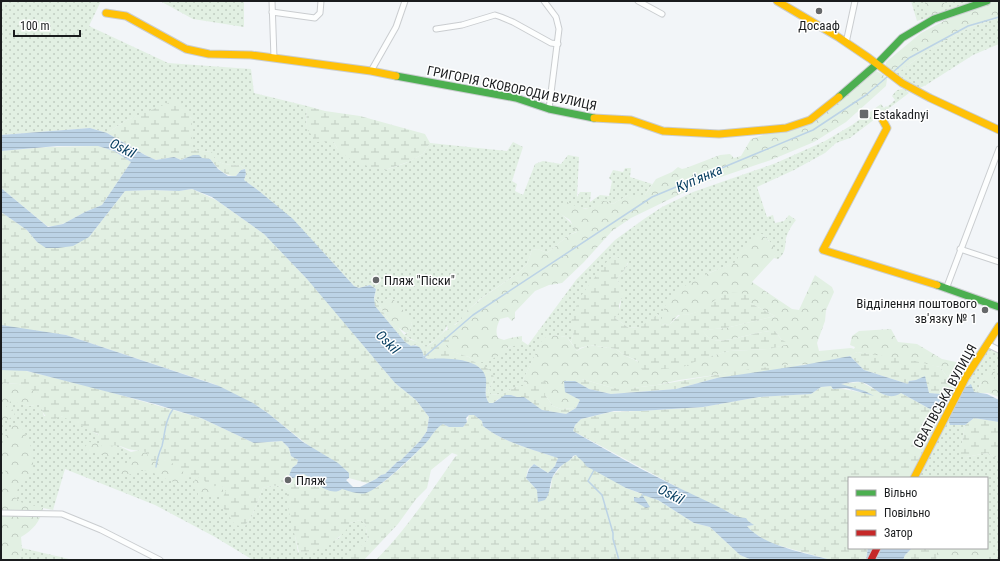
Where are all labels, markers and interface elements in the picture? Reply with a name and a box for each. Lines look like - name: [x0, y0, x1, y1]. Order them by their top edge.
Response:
- marker: Досааф: [814, 6, 824, 16]
- scale bar: [14, 12, 80, 38]
- place label: Досааф: [798, 18, 840, 33]
- text: 100 m: [20, 19, 50, 33]
- street label: ГРИГОРІЯ СКОВОРОДИ ВУЛИЦЯ: [426, 63, 598, 113]
- place label: Estakadnyi: [873, 107, 929, 122]
- marker: Estakadnyi: [858, 108, 870, 120]
- water label: Oskil: [107, 135, 139, 162]
- water label: Куп'янка: [673, 161, 725, 195]
- place label: Пляж "Піски": [384, 273, 455, 288]
- marker: Пляж "Піски": [371, 275, 381, 285]
- place label: Відділення поштового зв'язку № 1: [856, 296, 977, 326]
- marker: Відділення поштового зв'язку № 1: [980, 305, 990, 315]
- water label: Oskil: [373, 327, 404, 358]
- street label: СВАТІВСЬКА ВУЛИЦЯ: [910, 342, 980, 450]
- place label: Пляж: [296, 473, 326, 488]
- marker: Пляж: [283, 475, 293, 485]
- legend: [848, 477, 988, 549]
- water label: Oskil: [655, 481, 687, 508]
- text: Вільно: [884, 486, 917, 500]
- text: Повільно: [884, 506, 930, 520]
- text: Затор: [884, 526, 913, 540]

